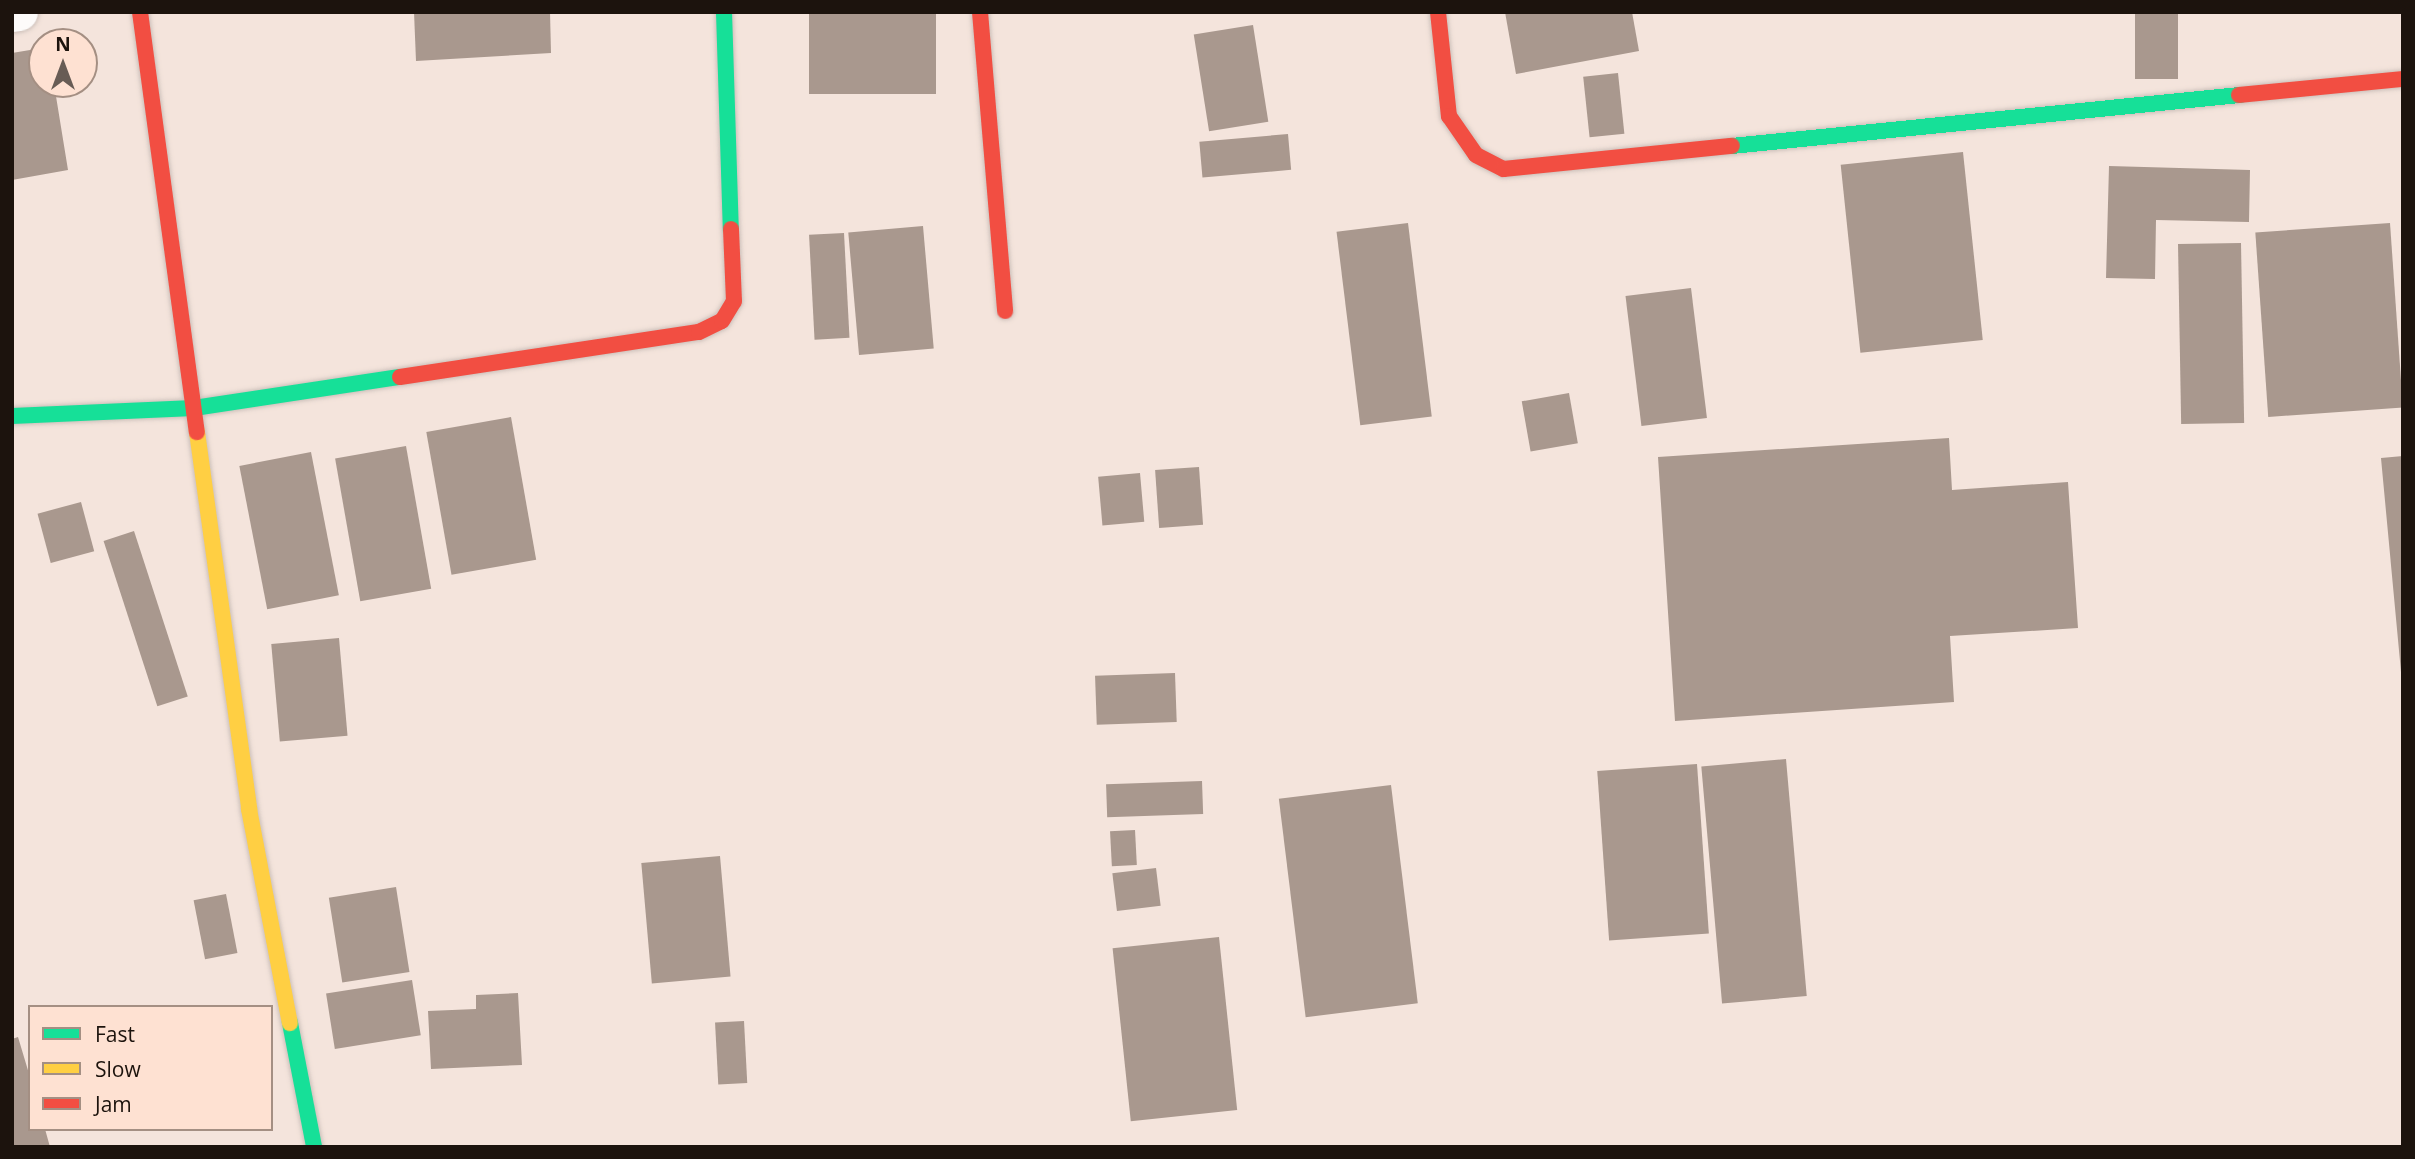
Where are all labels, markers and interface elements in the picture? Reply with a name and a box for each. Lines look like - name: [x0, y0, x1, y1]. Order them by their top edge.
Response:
- north arrow: [28, 28, 98, 98]
- text: N: [55, 31, 71, 57]
- legend: [28, 1005, 273, 1131]
- text: Fast: [95, 1020, 135, 1048]
- text: Slow: [95, 1055, 141, 1083]
- text: Jam: [95, 1090, 132, 1118]

